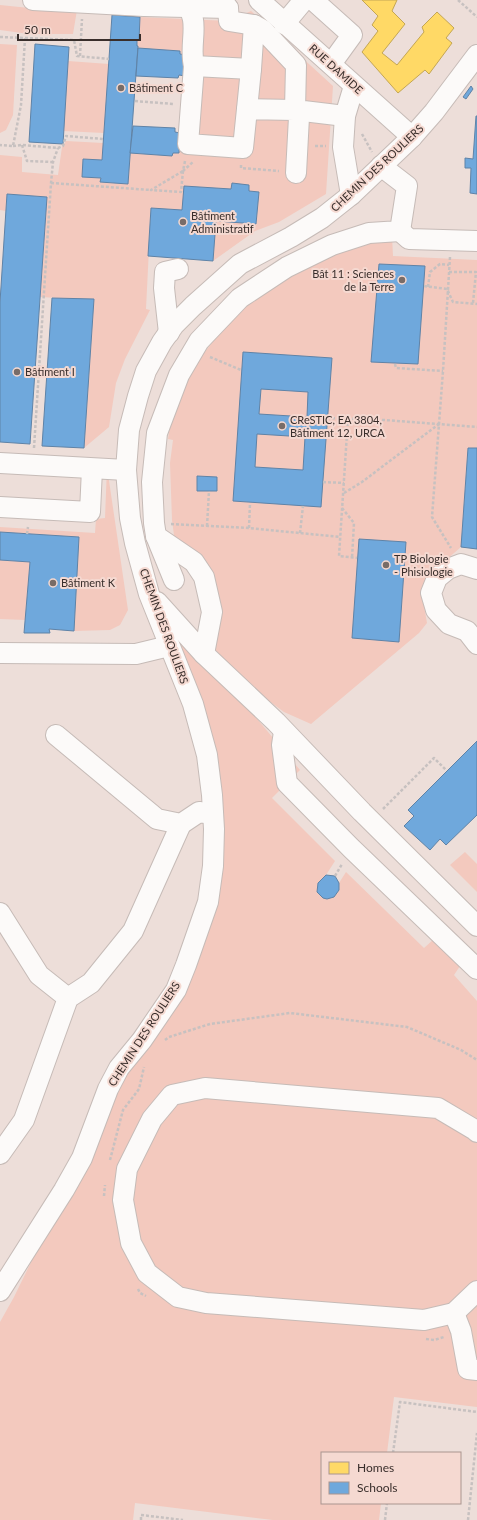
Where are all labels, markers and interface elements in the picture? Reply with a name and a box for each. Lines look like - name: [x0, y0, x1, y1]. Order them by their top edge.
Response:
- scale bar: [18, 16, 140, 42]
- text: 50 m: [24, 22, 51, 37]
- street label: RUE DAMIDE: [307, 41, 366, 96]
- place label: Bâtiment C: [129, 81, 184, 94]
- marker: Bâtiment C: [116, 83, 126, 93]
- street label: CHEMIN DES ROULIERS: [328, 121, 426, 214]
- place label: Bâtiment Administratif: [191, 209, 254, 235]
- marker: Bâtiment Administratif: [178, 217, 188, 227]
- place label: Bât 11 : Sciences de la Terre: [312, 267, 394, 293]
- marker: Bât 11 : Sciences de la Terre: [397, 275, 407, 285]
- place label: Bâtiment I: [25, 365, 75, 378]
- marker: Bâtiment I: [12, 367, 22, 377]
- place label: CReSTIC, EA 3804, Bâtiment 12, URCA: [290, 413, 385, 439]
- marker: CReSTIC, EA 3804, Bâtiment 12, URCA: [277, 421, 287, 431]
- place label: TP Biologie - Phisiologie: [394, 552, 453, 578]
- marker: TP Biologie - Phisiologie: [381, 560, 391, 570]
- street label: CHEMIN DES ROULIERS: [138, 566, 191, 685]
- place label: Bâtiment K: [61, 576, 116, 589]
- marker: Bâtiment K: [48, 578, 58, 588]
- street label: CHEMIN DES ROULIERS: [105, 979, 182, 1088]
- legend: [321, 1452, 461, 1504]
- text: Homes: [357, 1460, 394, 1475]
- text: Schools: [357, 1480, 398, 1495]

